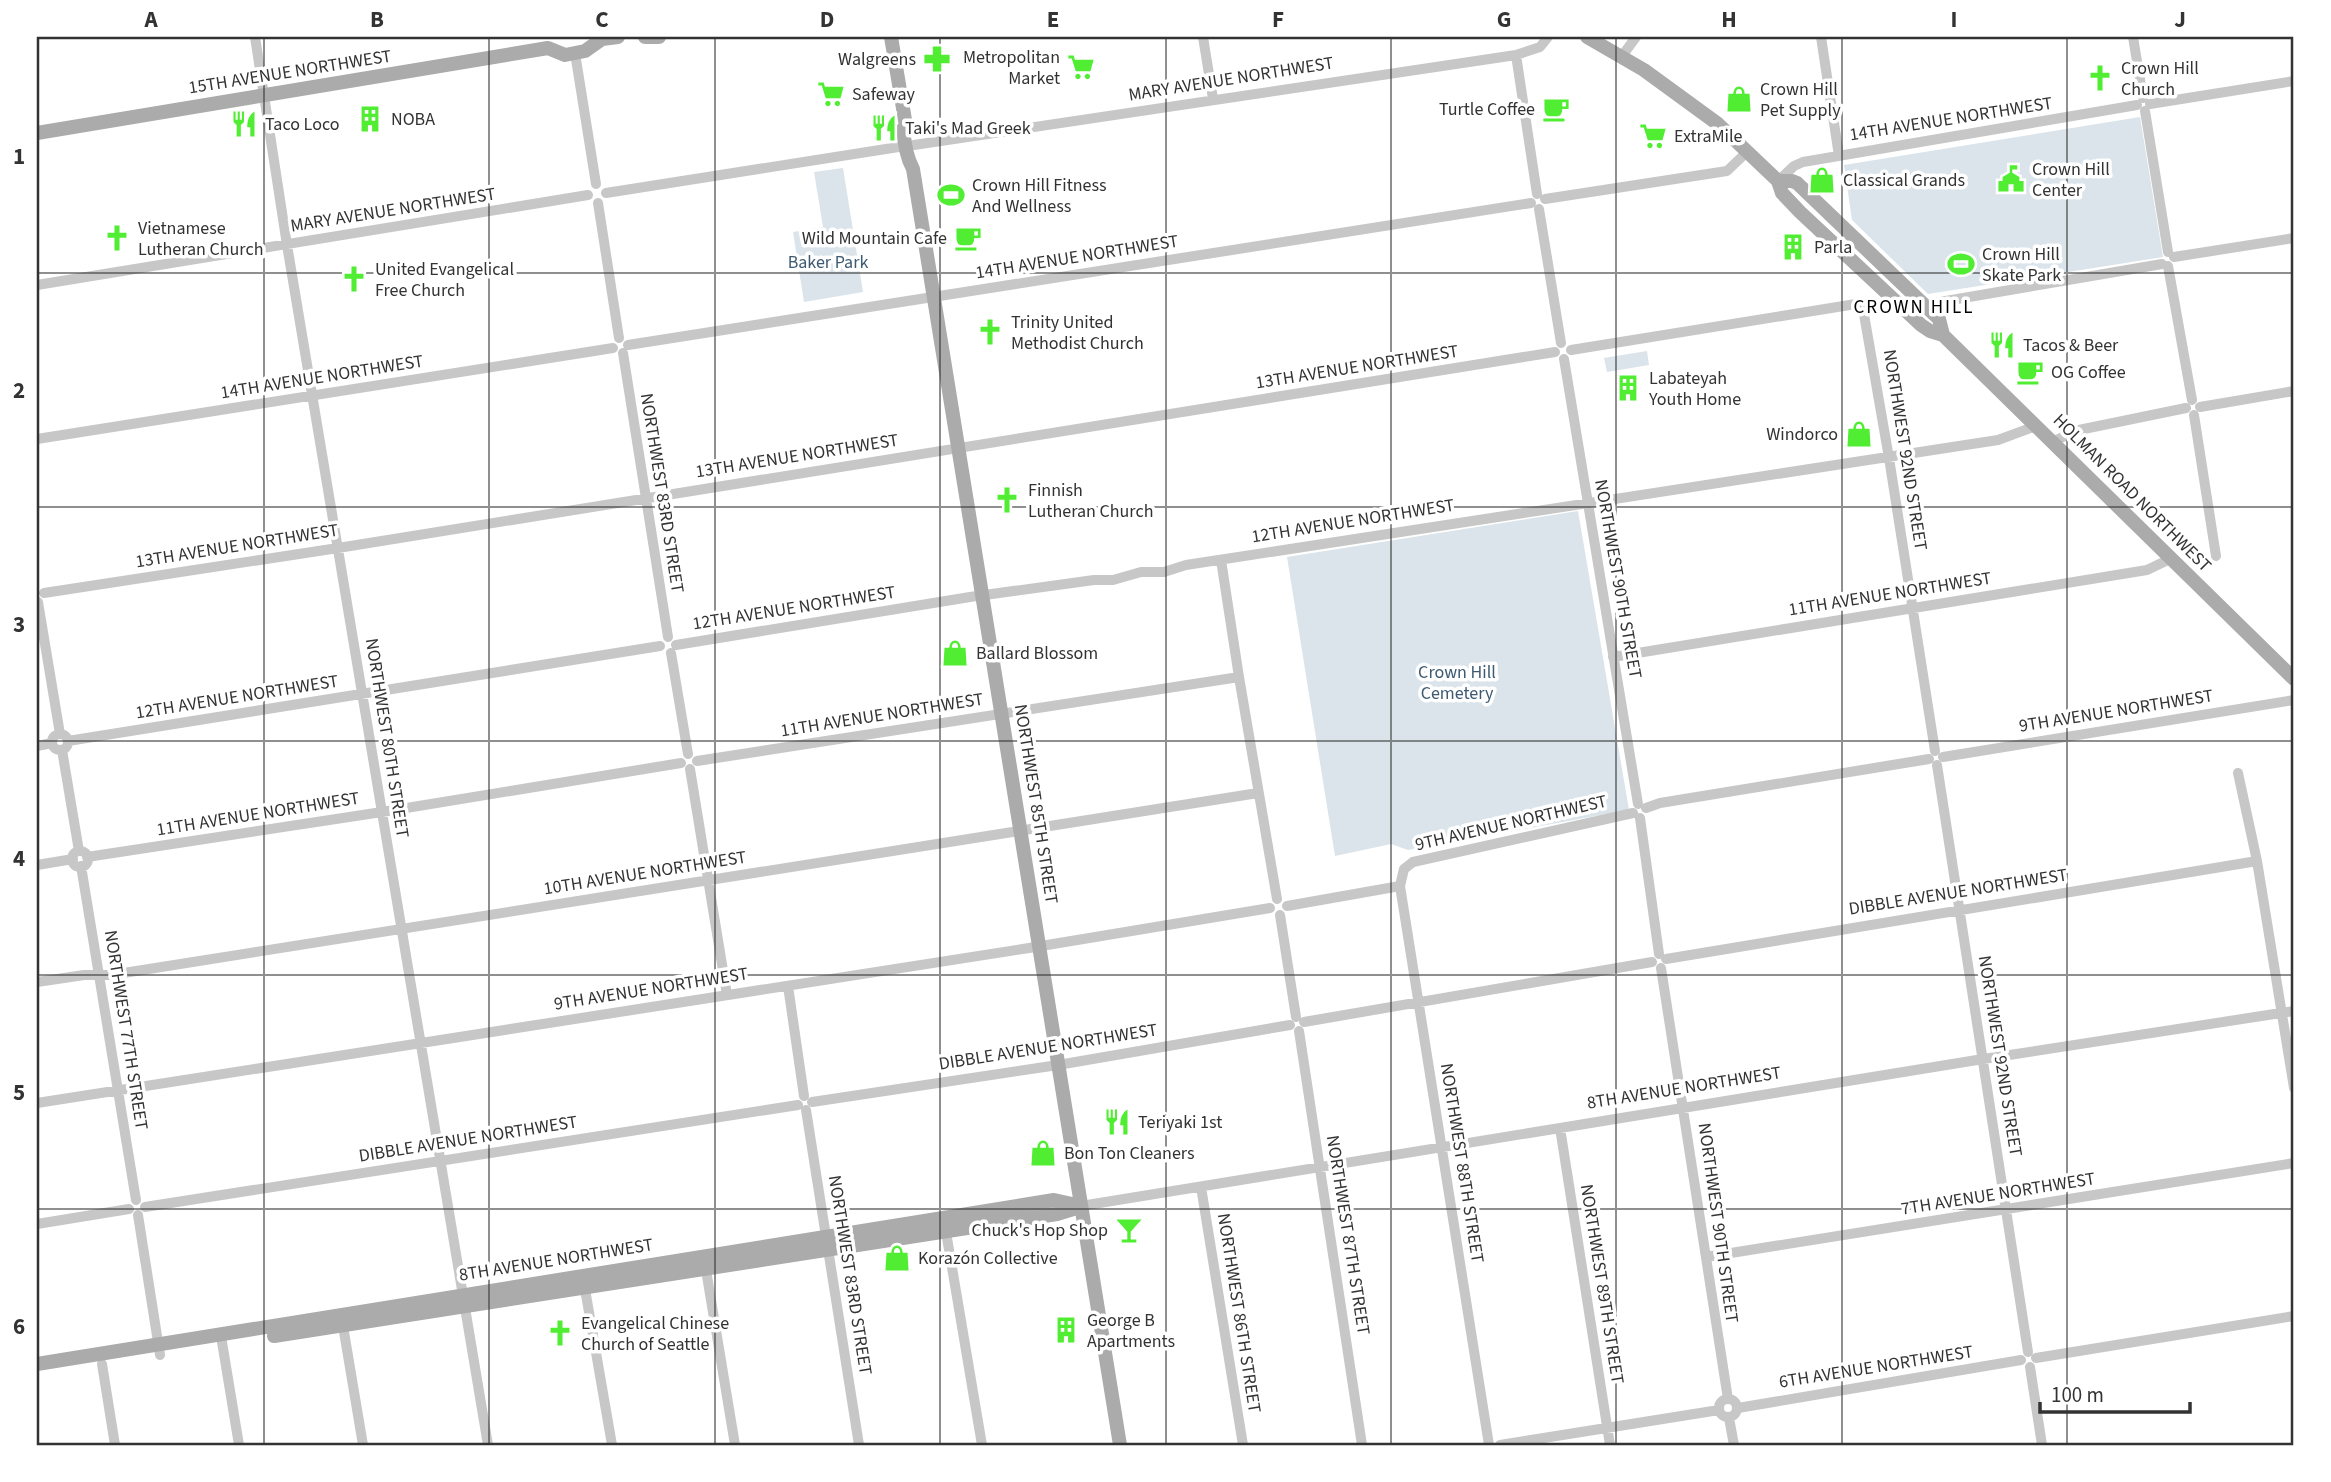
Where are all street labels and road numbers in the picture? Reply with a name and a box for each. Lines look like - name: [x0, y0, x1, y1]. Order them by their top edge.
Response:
- street label: 15TH AVENUE NORTHWEST: [187, 44, 394, 100]
- street label: MARY AVENUE NORTHWEST: [1127, 50, 1336, 108]
- street label: 14TH AVENUE NORTHWEST: [1848, 91, 2055, 147]
- street label: MARY AVENUE NORTHWEST: [289, 181, 498, 239]
- street label: 14TH AVENUE NORTHWEST: [974, 229, 1181, 285]
- street label: 13TH AVENUE NORTHWEST: [1254, 339, 1461, 395]
- street label: NORTHWEST 92ND STREET: [1877, 348, 1933, 553]
- street label: 14TH AVENUE NORTHWEST: [219, 349, 426, 405]
- street label: NORTHWEST 83RD STREET: [634, 391, 690, 595]
- street label: HOLMAN ROAD NORTHWEST: [2047, 408, 2217, 578]
- street label: 13TH AVENUE NORTHWEST: [694, 428, 901, 484]
- street label: NORTHWEST 90TH STREET: [1588, 477, 1648, 681]
- street label: 12TH AVENUE NORTHWEST: [1250, 493, 1457, 549]
- street label: 13TH AVENUE NORTHWEST: [134, 518, 341, 574]
- street label: 11TH AVENUE NORTHWEST: [1787, 566, 1994, 622]
- street label: 12TH AVENUE NORTHWEST: [691, 580, 898, 636]
- street label: NORTHWEST 80TH STREET: [359, 636, 415, 840]
- street label: 12TH AVENUE NORTHWEST: [134, 669, 341, 725]
- street label: 9TH AVENUE NORTHWEST: [2017, 683, 2215, 739]
- street label: 11TH AVENUE NORTHWEST: [779, 687, 986, 743]
- street label: NORTHWEST 85TH STREET: [1008, 702, 1064, 906]
- street label: 11TH AVENUE NORTHWEST: [155, 786, 362, 842]
- street label: 9TH AVENUE NORTHWEST: [1413, 789, 1610, 857]
- street label: 10TH AVENUE NORTHWEST: [542, 845, 749, 901]
- street label: DIBBLE AVENUE NORTHWEST: [1847, 862, 2069, 922]
- street label: NORTHWEST 77TH STREET: [98, 928, 154, 1132]
- street label: NORTHWEST 92ND STREET: [1972, 954, 2028, 1159]
- street label: 9TH AVENUE NORTHWEST: [552, 961, 750, 1017]
- street label: DIBBLE AVENUE NORTHWEST: [937, 1017, 1159, 1077]
- street label: 8TH AVENUE NORTHWEST: [1585, 1060, 1783, 1116]
- street label: NORTHWEST 88TH STREET: [1434, 1061, 1490, 1265]
- street label: DIBBLE AVENUE NORTHWEST: [357, 1109, 579, 1169]
- street label: NORTHWEST 90TH STREET: [1692, 1121, 1744, 1325]
- street label: NORTHWEST 87TH STREET: [1320, 1133, 1376, 1337]
- street label: 7TH AVENUE NORTHWEST: [1899, 1166, 2097, 1222]
- street label: NORTHWEST 83RD STREET: [822, 1173, 878, 1377]
- street label: NORTHWEST 89TH STREET: [1574, 1182, 1630, 1386]
- street label: NORTHWEST 86TH STREET: [1211, 1211, 1267, 1415]
- street label: 8TH AVENUE NORTHWEST: [457, 1232, 655, 1288]
- street label: 6TH AVENUE NORTHWEST: [1777, 1339, 1975, 1395]

